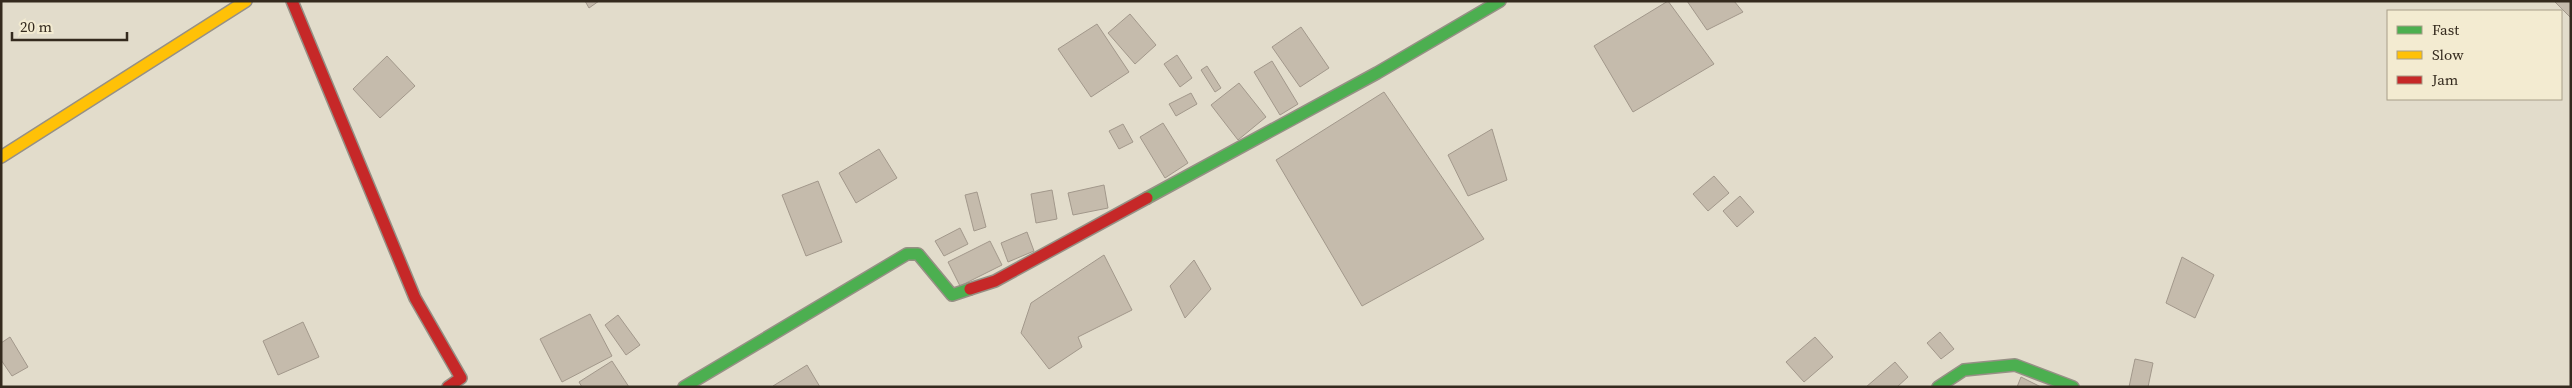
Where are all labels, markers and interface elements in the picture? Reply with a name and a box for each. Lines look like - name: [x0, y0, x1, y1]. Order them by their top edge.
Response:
- scale bar: [12, 10, 128, 42]
- legend: [2387, 10, 2562, 100]
- text: 20 m: [20, 16, 52, 37]
- text: Fast: [2432, 19, 2459, 40]
- text: Slow: [2432, 44, 2464, 65]
- text: Jam: [2431, 69, 2459, 90]

